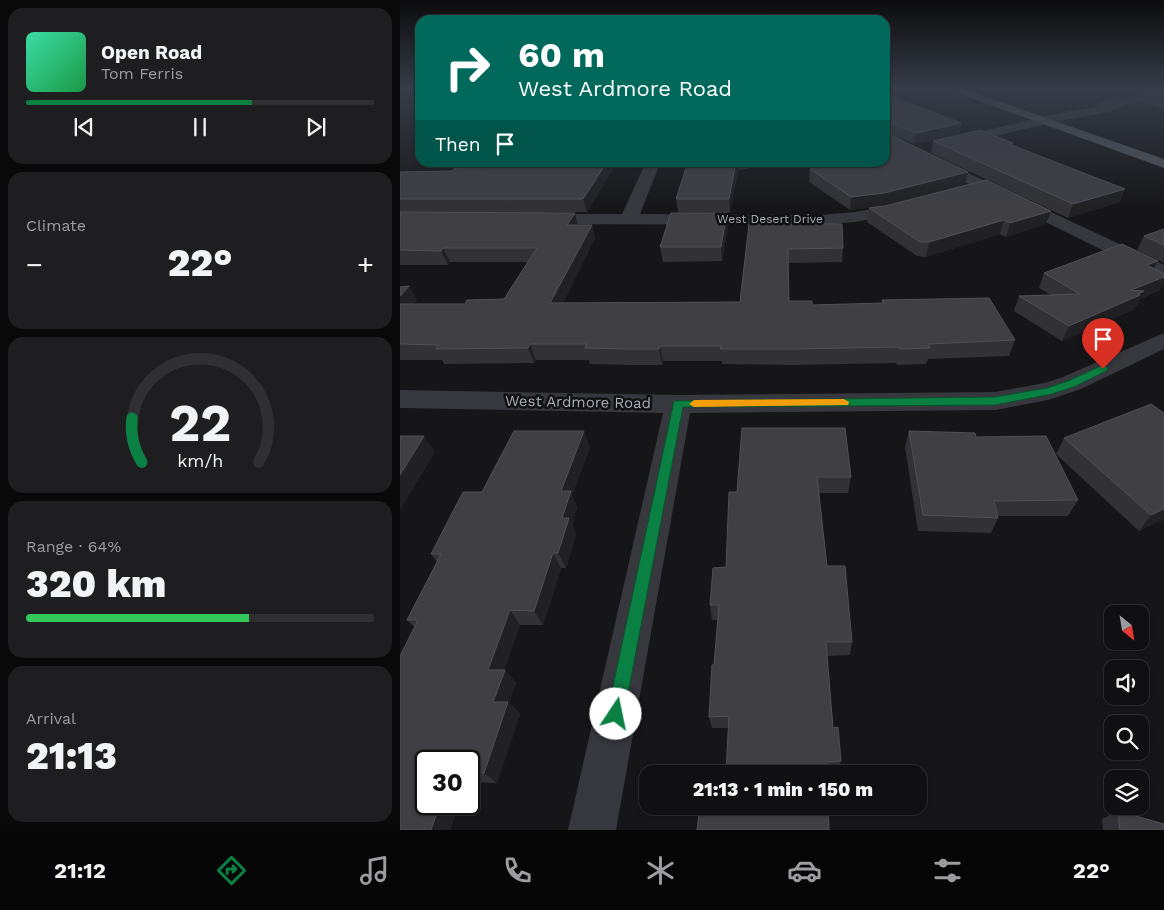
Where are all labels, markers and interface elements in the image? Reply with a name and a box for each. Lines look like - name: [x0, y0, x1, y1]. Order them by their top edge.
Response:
- text: 60 m: [518, 34, 605, 76]
- icon: right: [435, 35, 500, 100]
- text: Open Road: [101, 41, 202, 64]
- text: Tom Ferris: [101, 64, 183, 83]
- text: West Ardmore Road: [518, 76, 732, 101]
- icon: previous: [70, 113, 98, 141]
- icon: pause: [186, 113, 214, 141]
- icon: next: [302, 113, 330, 141]
- icon: arrive: [491, 130, 519, 158]
- text: Then: [435, 133, 481, 156]
- street label: West Desert Drive: [717, 212, 823, 226]
- text: Climate: [26, 216, 86, 235]
- text: 22°: [168, 241, 232, 285]
- text: −: [26, 248, 43, 281]
- text: +: [357, 248, 374, 281]
- pin: [1082, 318, 1124, 369]
- icon: arrive: [1089, 325, 1117, 353]
- street label: West Ardmore Road: [505, 392, 651, 412]
- text: 22: [169, 393, 231, 454]
- text: km/h: [177, 450, 223, 471]
- text: Range · 64%: [26, 537, 121, 556]
- text: 320 km: [26, 562, 166, 606]
- north arrow: [1104, 605, 1149, 650]
- map controls: [1104, 605, 1149, 815]
- button: sound: [1104, 660, 1149, 705]
- position arrow: [589, 687, 641, 739]
- text: Arrival: [26, 709, 76, 728]
- button: search: [1104, 715, 1149, 760]
- text: 21:13: [26, 734, 117, 778]
- speed limit sign: 30: [415, 750, 480, 815]
- button: layers: [1104, 770, 1149, 815]
- text: 21:13 · 1 min · 150 m: [693, 778, 873, 801]
- icon: directions: [214, 853, 249, 888]
- icon: music: [357, 853, 392, 888]
- icon: phone: [500, 853, 535, 888]
- icon: climate: [643, 853, 678, 888]
- icon: car: [787, 853, 822, 888]
- icon: filters: [930, 853, 965, 888]
- text: 21:12: [54, 858, 106, 883]
- text: 22°: [1073, 858, 1110, 883]

